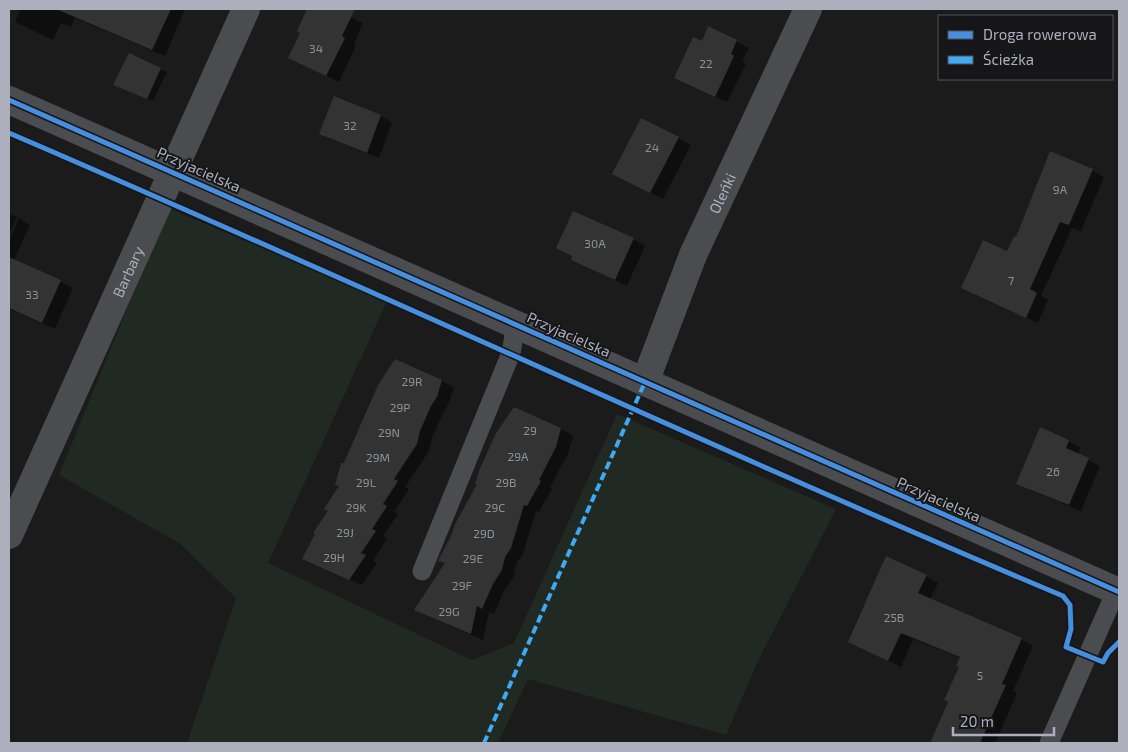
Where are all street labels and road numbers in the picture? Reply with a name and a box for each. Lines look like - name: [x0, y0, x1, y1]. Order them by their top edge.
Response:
- street label: Przyjacielska: [154, 143, 244, 196]
- street label: Oleńki: [705, 170, 739, 216]
- street label: Barbary: [108, 243, 147, 300]
- street label: Przyjacielska: [524, 308, 614, 361]
- street label: Przyjacielska: [894, 473, 984, 526]

